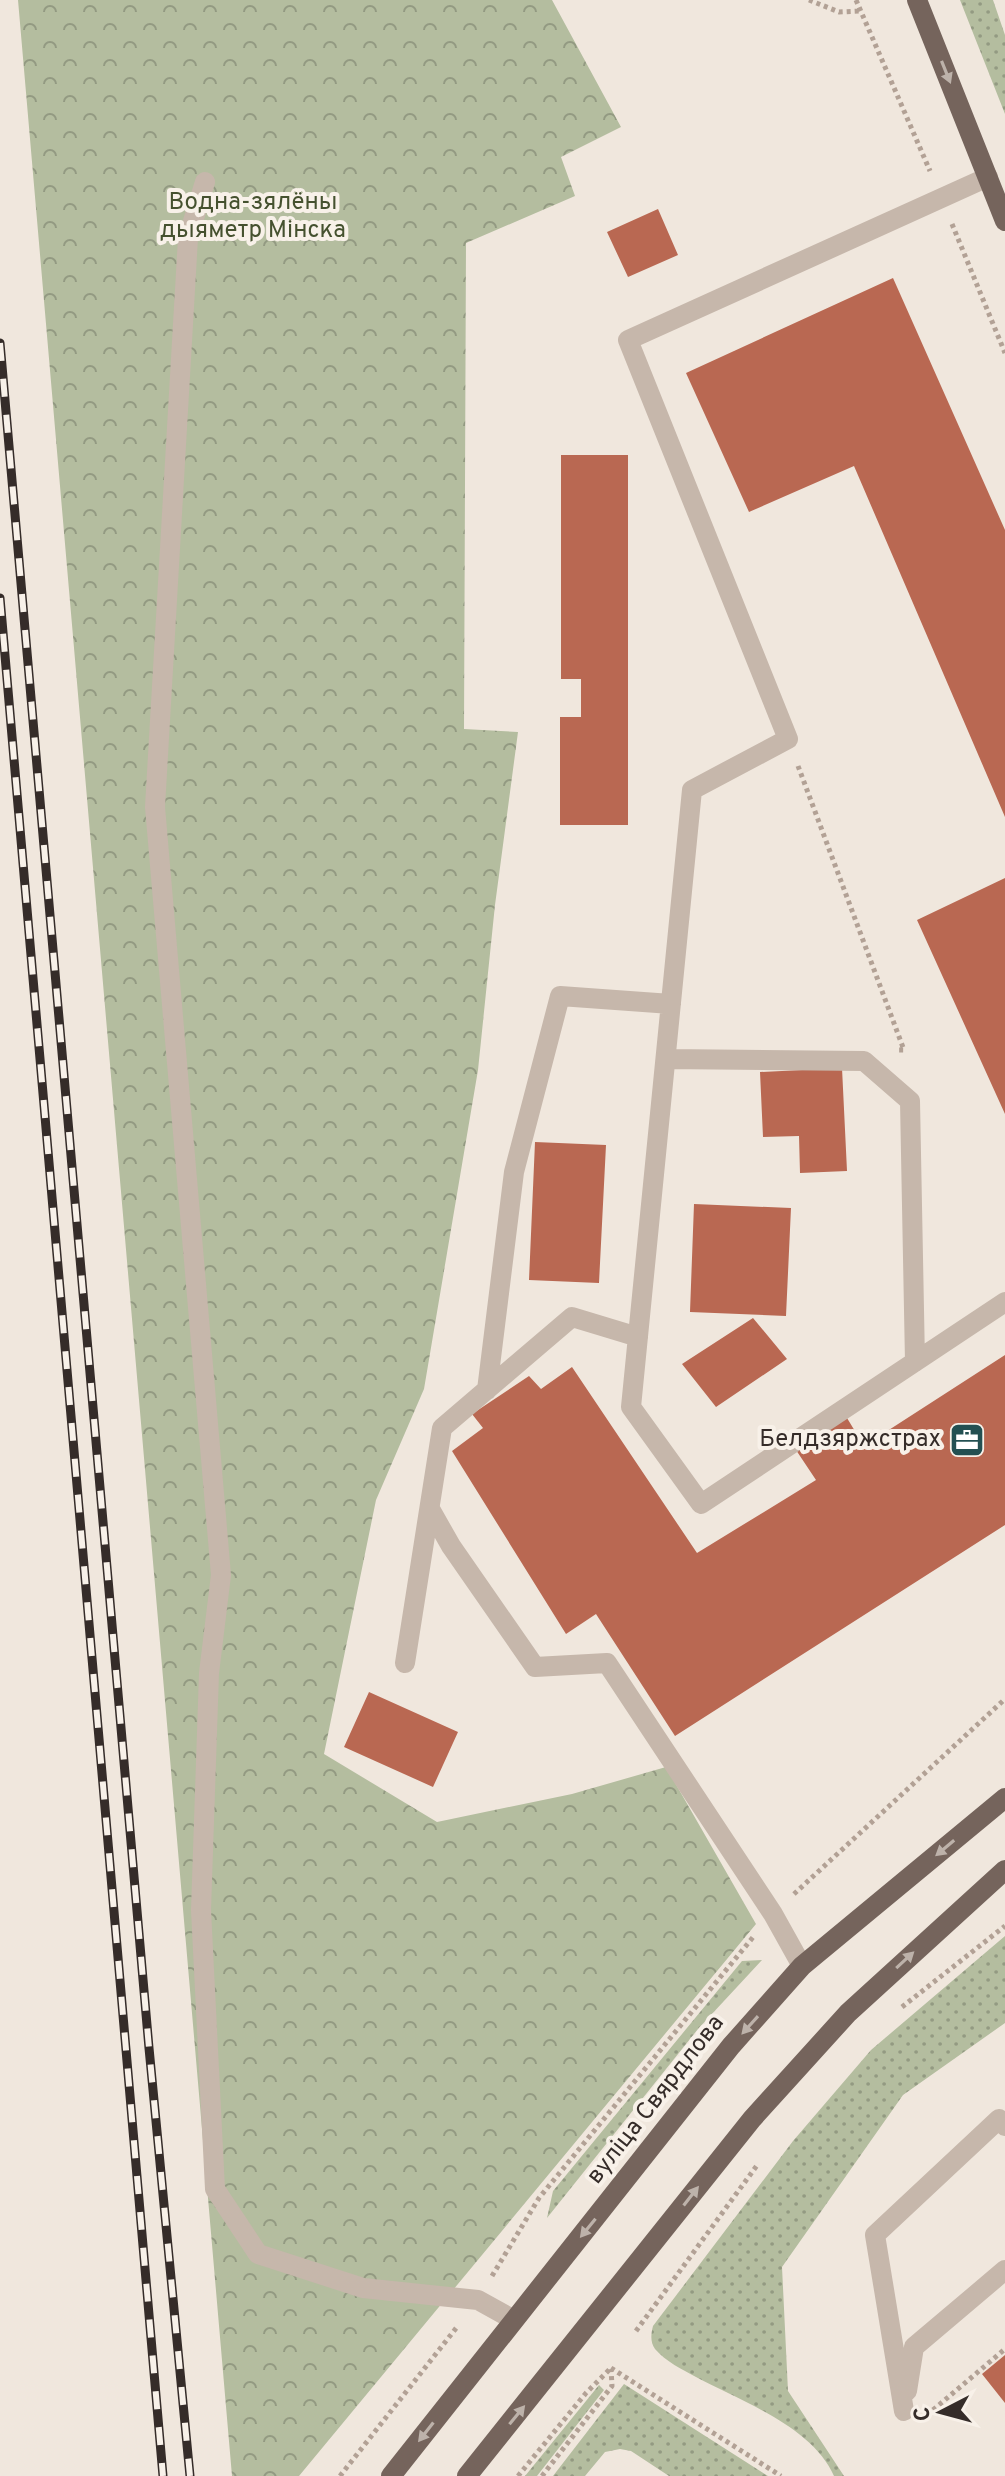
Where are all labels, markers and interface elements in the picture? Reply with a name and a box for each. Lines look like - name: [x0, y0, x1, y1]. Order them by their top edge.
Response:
- one-way arrow: [940, 60, 953, 84]
- park label: Водна-зялёны дыяметр Мінска: [160, 188, 346, 246]
- office icon: Белдзяржстрах: [948, 1421, 986, 1459]
- place label: Белдзяржстрах: [759, 1425, 941, 1455]
- one-way arrow: [935, 1839, 955, 1856]
- one-way arrow: [895, 1952, 914, 1970]
- street label: вуліца Свярдлова: [581, 2009, 731, 2191]
- one-way arrow: [742, 2014, 759, 2034]
- one-way arrow: [682, 2186, 699, 2206]
- one-way arrow: [580, 2218, 597, 2238]
- north arrow: [901, 2372, 981, 2452]
- one-way arrow: [508, 2405, 525, 2426]
- text: С: [909, 2405, 938, 2422]
- one-way arrow: [419, 2421, 435, 2442]

